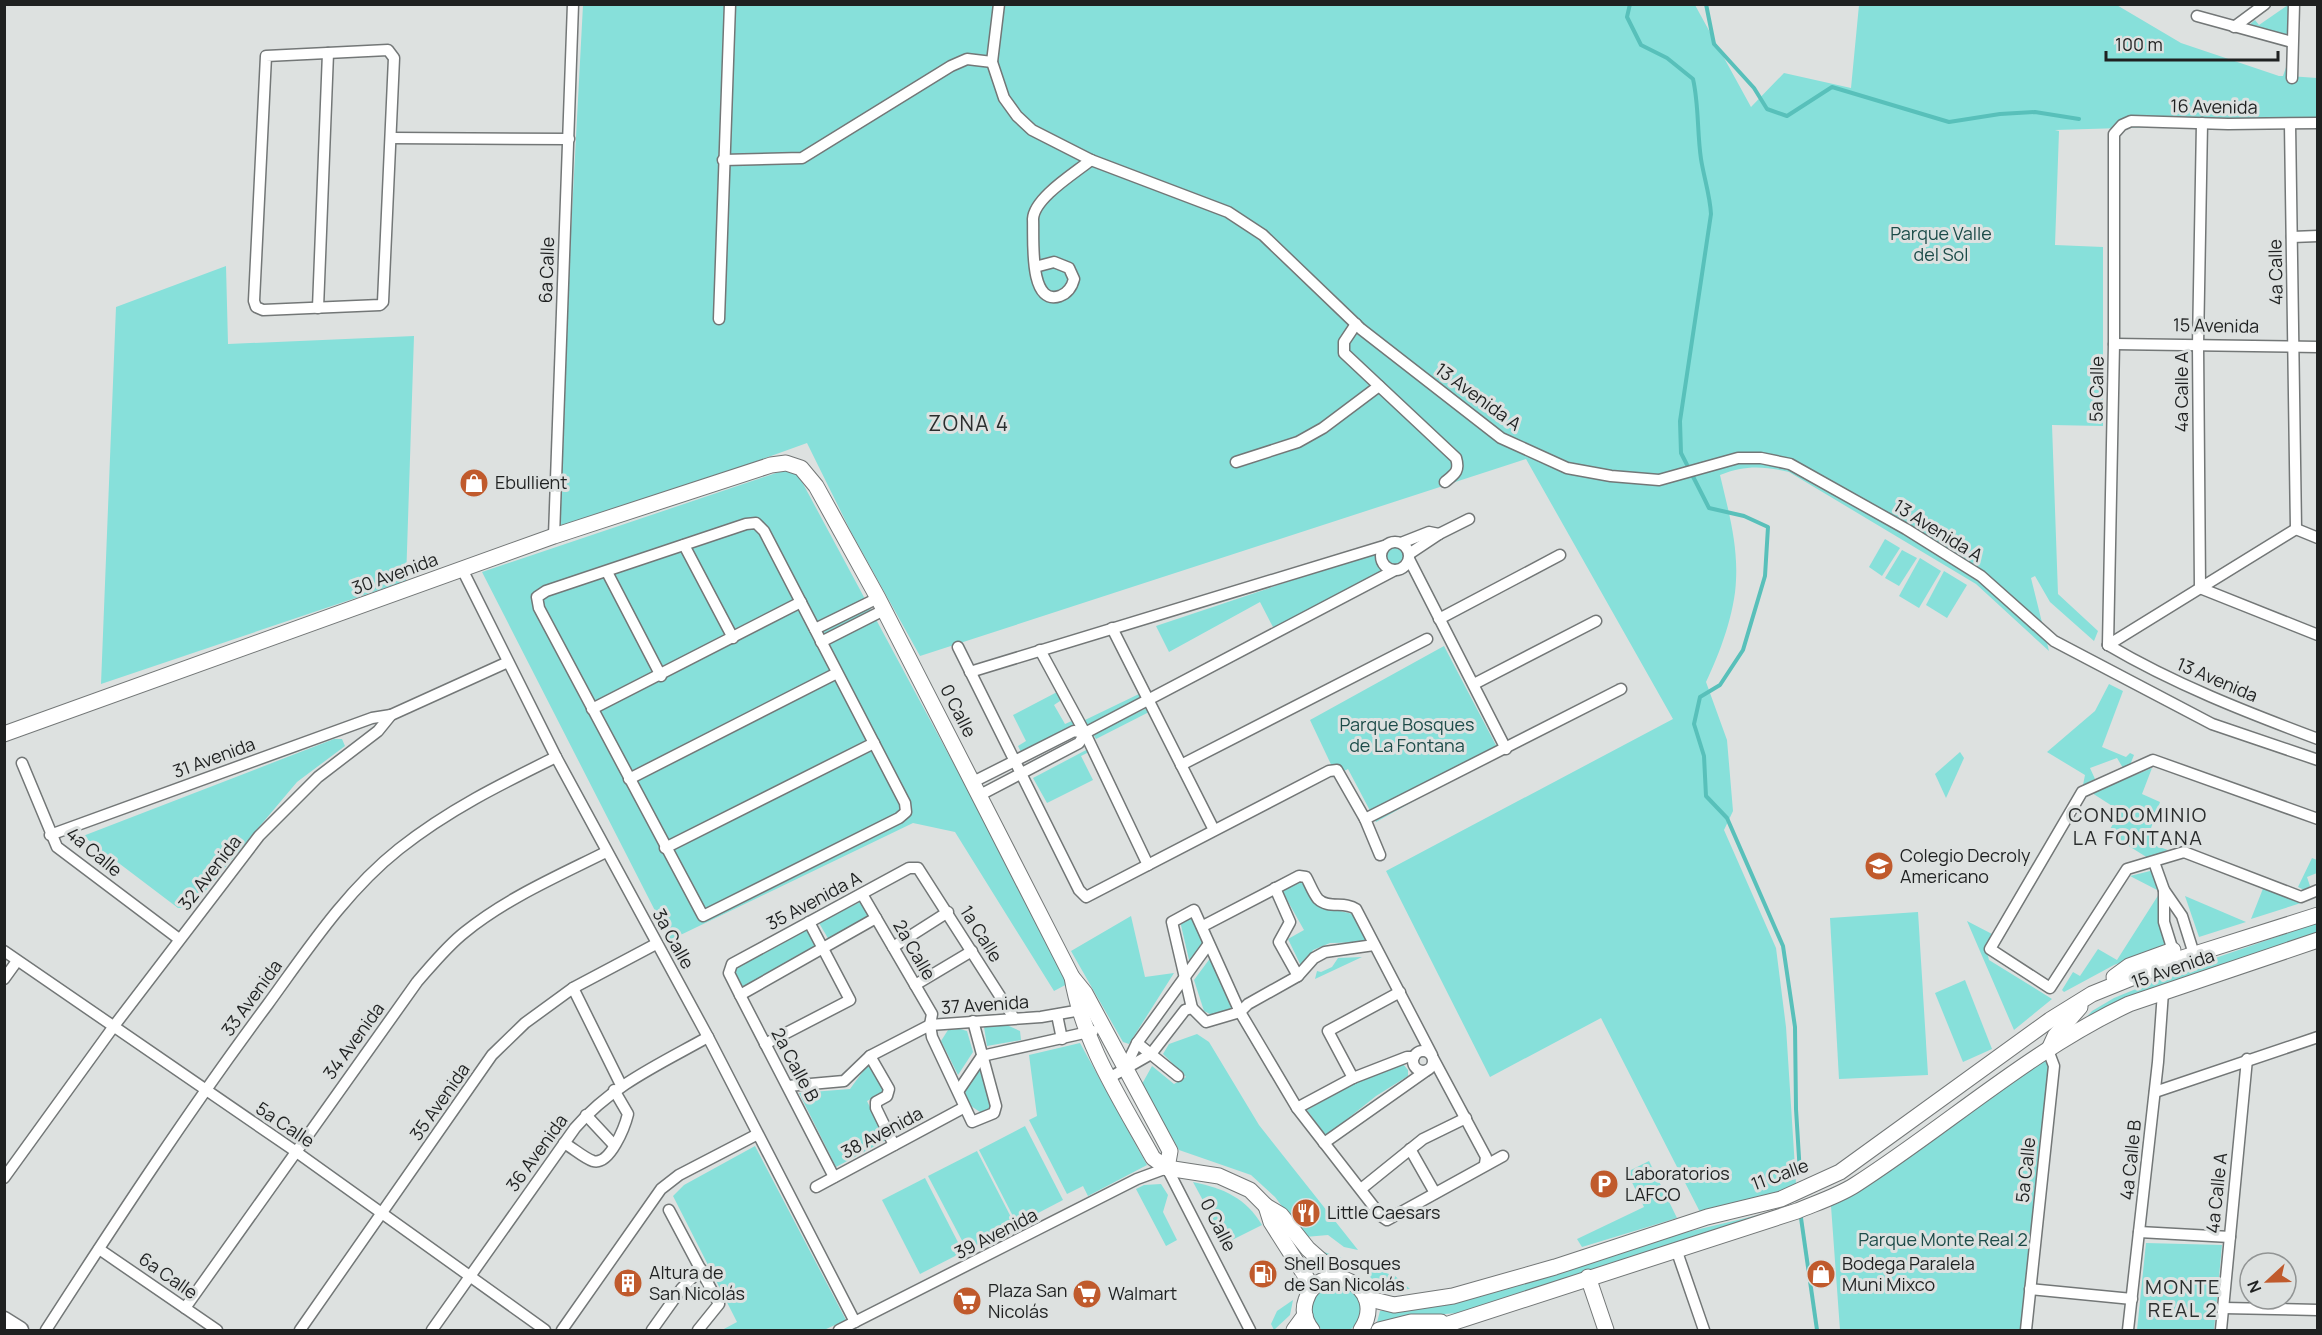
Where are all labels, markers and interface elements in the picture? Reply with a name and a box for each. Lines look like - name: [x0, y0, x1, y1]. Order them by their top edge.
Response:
- scale bar: [2106, 24, 2278, 62]
- text: 100 m: [2115, 32, 2163, 56]
- street label: 16 Avenida: [2170, 93, 2258, 119]
- park label: Parque Valle del Sol: [1890, 221, 1992, 266]
- street label: 6a Calle: [533, 236, 559, 304]
- street label: 4a Calle: [2262, 239, 2288, 305]
- street label: 15 Avenida: [2173, 312, 2259, 338]
- street label: 4a Calle A: [2169, 351, 2193, 433]
- street label: 5a Calle: [2083, 356, 2109, 422]
- street label: 13 Avenida A: [1431, 357, 1527, 436]
- district label: ZONA 4: [928, 409, 1010, 437]
- shop icon: Ebullient: [458, 467, 490, 499]
- place label: Ebullient: [495, 470, 567, 494]
- street label: 13 Avenida A: [1889, 493, 1988, 567]
- street label: 30 Avenida: [348, 546, 441, 600]
- street label: 13 Avenida: [2173, 651, 2262, 707]
- street label: 0 Calle: [935, 680, 982, 741]
- park label: Parque Bosques de La Fontana: [1340, 712, 1474, 757]
- street label: 31 Avenida: [169, 731, 258, 783]
- district label: CONDOMINIO LA FONTANA: [2068, 801, 2208, 851]
- street label: 4a Calle: [62, 821, 128, 882]
- street label: 32 Avenida: [172, 830, 246, 915]
- place label: Colegio Decroly Americano: [1900, 843, 2031, 888]
- school or university icon: Colegio Decroly Americano: [1863, 850, 1895, 882]
- street label: 35 Avenida A: [762, 865, 866, 935]
- street label: 1a Calle: [955, 901, 1009, 966]
- street label: 3a Calle: [648, 904, 700, 973]
- street label: 2a Calle: [888, 915, 942, 984]
- street label: 15 Avenida: [2128, 943, 2217, 993]
- street label: 33 Avenida: [215, 954, 287, 1040]
- street label: 37 Avenida: [940, 989, 1030, 1019]
- street label: 34 Avenida: [317, 997, 389, 1084]
- street label: 2a Calle B: [766, 1023, 825, 1106]
- street label: 35 Avenida: [404, 1058, 475, 1145]
- street label: 5a Calle: [252, 1096, 320, 1153]
- street label: 38 Avenida: [836, 1101, 927, 1164]
- street label: 36 Avenida: [500, 1109, 572, 1196]
- street label: 4a Calle B: [2114, 1119, 2146, 1201]
- street label: 5a Calle: [2010, 1136, 2040, 1204]
- street label: 4a Calle A: [2200, 1151, 2232, 1234]
- street label: 11 Calle: [1748, 1153, 1812, 1196]
- place label: Laboratorios LAFCO: [1625, 1161, 1730, 1206]
- parking icon: Laboratorios LAFCO: [1588, 1168, 1620, 1200]
- street label: 0 Calle: [1195, 1194, 1242, 1255]
- restaurant icon: Little Caesars: [1290, 1197, 1322, 1229]
- place label: Little Caesars: [1327, 1200, 1441, 1224]
- street label: 39 Avenida: [950, 1202, 1041, 1264]
- park label: Parque Monte Real 2: [1858, 1227, 2028, 1251]
- street label: 6a Calle: [134, 1246, 203, 1304]
- place label: Shell Bosques de San Nicolás: [1284, 1251, 1405, 1296]
- place label: Bodega Paralela Muni Mixco: [1842, 1251, 1975, 1296]
- north arrow: [2238, 1251, 2298, 1311]
- fuel station icon: Shell Bosques de San Nicolás: [1247, 1258, 1279, 1290]
- shop icon: Bodega Paralela Muni Mixco: [1805, 1258, 1837, 1290]
- place label: Altura de San Nicolás: [649, 1260, 745, 1305]
- building icon: Altura de San Nicolás: [612, 1267, 644, 1299]
- district label: MONTE REAL 2: [2145, 1273, 2221, 1323]
- text: N: [2242, 1277, 2266, 1296]
- place label: Plaza San Nicolás: [988, 1278, 1067, 1323]
- supermarket icon: Walmart: [1071, 1278, 1103, 1310]
- place label: Walmart: [1108, 1281, 1177, 1305]
- supermarket icon: Plaza San Nicolás: [951, 1285, 983, 1317]

